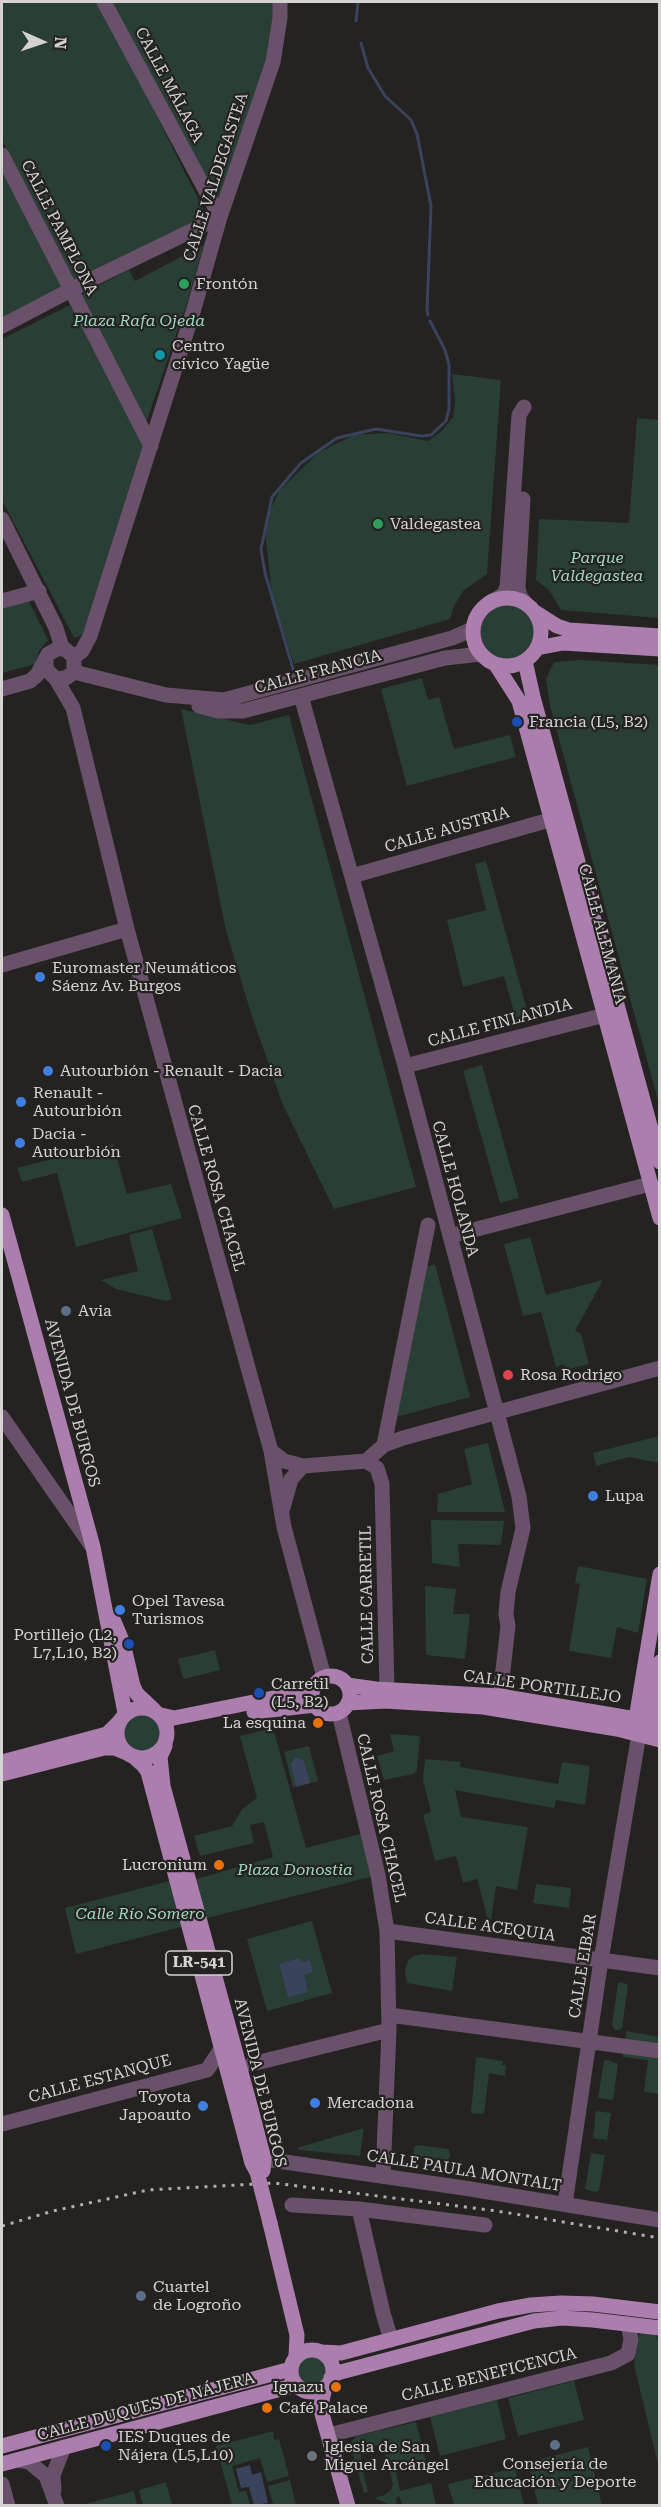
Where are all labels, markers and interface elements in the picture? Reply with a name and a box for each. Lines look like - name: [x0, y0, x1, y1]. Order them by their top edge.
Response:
- north arrow: [12, 12, 72, 72]
- street label: CALLE MÁLAGA: [131, 24, 207, 146]
- text: N: [51, 36, 70, 50]
- street label: CALLE VALDEGASTEA: [180, 90, 252, 264]
- street label: CALLE PAMPLONA: [17, 157, 101, 299]
- place label: Frontón: [196, 274, 258, 294]
- marker: Frontón: [177, 277, 191, 291]
- park label: Plaza Rafa Ojeda: [73, 311, 205, 331]
- place label: Centro cívico Yagüe: [172, 336, 269, 374]
- marker: Centro cívico Yagüe: [153, 348, 167, 362]
- place label: Valdegastea: [390, 514, 481, 534]
- marker: Valdegastea: [371, 517, 385, 531]
- park label: Parque Valdegastea: [551, 548, 643, 586]
- street label: CALLE FRANCIA: [253, 646, 383, 698]
- place label: Francia (L5, B2): [529, 712, 648, 732]
- marker: Francia (L5, B2): [510, 715, 524, 729]
- street label: CALLE AUSTRIA: [382, 803, 512, 857]
- street label: CALLE ALEMANIA: [574, 862, 630, 1006]
- place label: Euromaster Neumáticos Sáenz Av. Burgos: [52, 958, 236, 996]
- marker: Euromaster Neumáticos Sáenz Av. Burgos: [33, 970, 47, 984]
- street label: CALLE FINLANDIA: [426, 994, 574, 1052]
- place label: Autourbión - Renault - Dacia: [60, 1061, 282, 1081]
- marker: Autourbión - Renault - Dacia: [41, 1064, 55, 1078]
- place label: Renault - Autourbión: [33, 1083, 122, 1121]
- marker: Renault - Autourbión: [14, 1095, 28, 1109]
- street label: CALLE ROSA CHACEL: [183, 1102, 249, 1274]
- street label: CALLE HOLANDA: [428, 1119, 482, 1259]
- place label: Dacia - Autourbión: [32, 1124, 121, 1162]
- marker: Dacia - Autourbión: [13, 1136, 27, 1150]
- place label: Avia: [78, 1301, 112, 1321]
- marker: Avia: [59, 1304, 73, 1318]
- street label: AVENIDA DE BURGOS: [40, 1317, 104, 1489]
- place label: Rosa Rodrigo: [520, 1365, 622, 1385]
- marker: Rosa Rodrigo: [501, 1368, 515, 1382]
- place label: Lupa: [605, 1486, 644, 1506]
- marker: Lupa: [586, 1489, 600, 1503]
- street label: CALLE CARRETIL: [356, 1526, 378, 1664]
- place label: Opel Tavesa Turismos: [132, 1591, 225, 1629]
- marker: Opel Tavesa Turismos: [113, 1603, 127, 1617]
- place label: Portillejo (L2, L7,L10, B2): [14, 1625, 117, 1663]
- marker: Portillejo (L2, L7,L10, B2): [122, 1637, 136, 1651]
- street label: CALLE PORTILLEJO: [462, 1666, 622, 1708]
- place label: Carretil (L5, B2): [271, 1674, 329, 1712]
- marker: Carretil (L5, B2): [252, 1686, 266, 1700]
- place label: La esquina: [223, 1713, 306, 1733]
- marker: La esquina: [311, 1716, 325, 1730]
- street label: CALLE ROSA CHACEL: [352, 1732, 410, 1904]
- place label: Lucronium: [122, 1855, 207, 1875]
- marker: Lucronium: [212, 1858, 226, 1872]
- park label: Plaza Donostia: [237, 1860, 353, 1880]
- park label: Calle Río Somero: [76, 1904, 204, 1924]
- street label: CALLE ACEQUIA: [423, 1908, 557, 1946]
- street label: CALLE EIBAR: [565, 1912, 601, 2020]
- road number: LR-541: [166, 1951, 232, 1975]
- street label: AVENIDA DE BURGOS: [230, 1996, 290, 2170]
- street label: CALLE ESTANQUE: [27, 2051, 173, 2107]
- place label: Toyota Japoauto: [119, 2087, 191, 2125]
- place label: Mercadona: [327, 2093, 414, 2113]
- marker: Mercadona: [308, 2096, 322, 2110]
- marker: Toyota Japoauto: [196, 2099, 210, 2113]
- street label: CALLE PAULA MONTALT: [365, 2146, 563, 2196]
- place label: Cuartel de Logroño: [153, 2277, 241, 2315]
- marker: Cuartel de Logroño: [134, 2289, 148, 2303]
- street label: CALLE BENEFICENCIA: [400, 2344, 578, 2406]
- street label: CALLE DUQUES DE NÁJERA: [35, 2369, 257, 2445]
- place label: Iguazu: [273, 2377, 324, 2397]
- marker: Iguazu: [329, 2380, 343, 2394]
- place label: Café Palace: [279, 2398, 368, 2418]
- marker: Café Palace: [260, 2401, 274, 2415]
- place label: IES Duques de Nájera (L5,L10): [118, 2427, 234, 2465]
- place label: Iglesia de San Miguel Arcángel: [324, 2437, 449, 2475]
- marker: Consejería de Educación y Deporte: [548, 2438, 562, 2452]
- marker: IES Duques de Nájera (L5,L10): [99, 2439, 113, 2453]
- marker: Iglesia de San Miguel Arcángel: [305, 2449, 319, 2463]
- place label: Consejería de Educación y Deporte: [474, 2454, 636, 2492]

